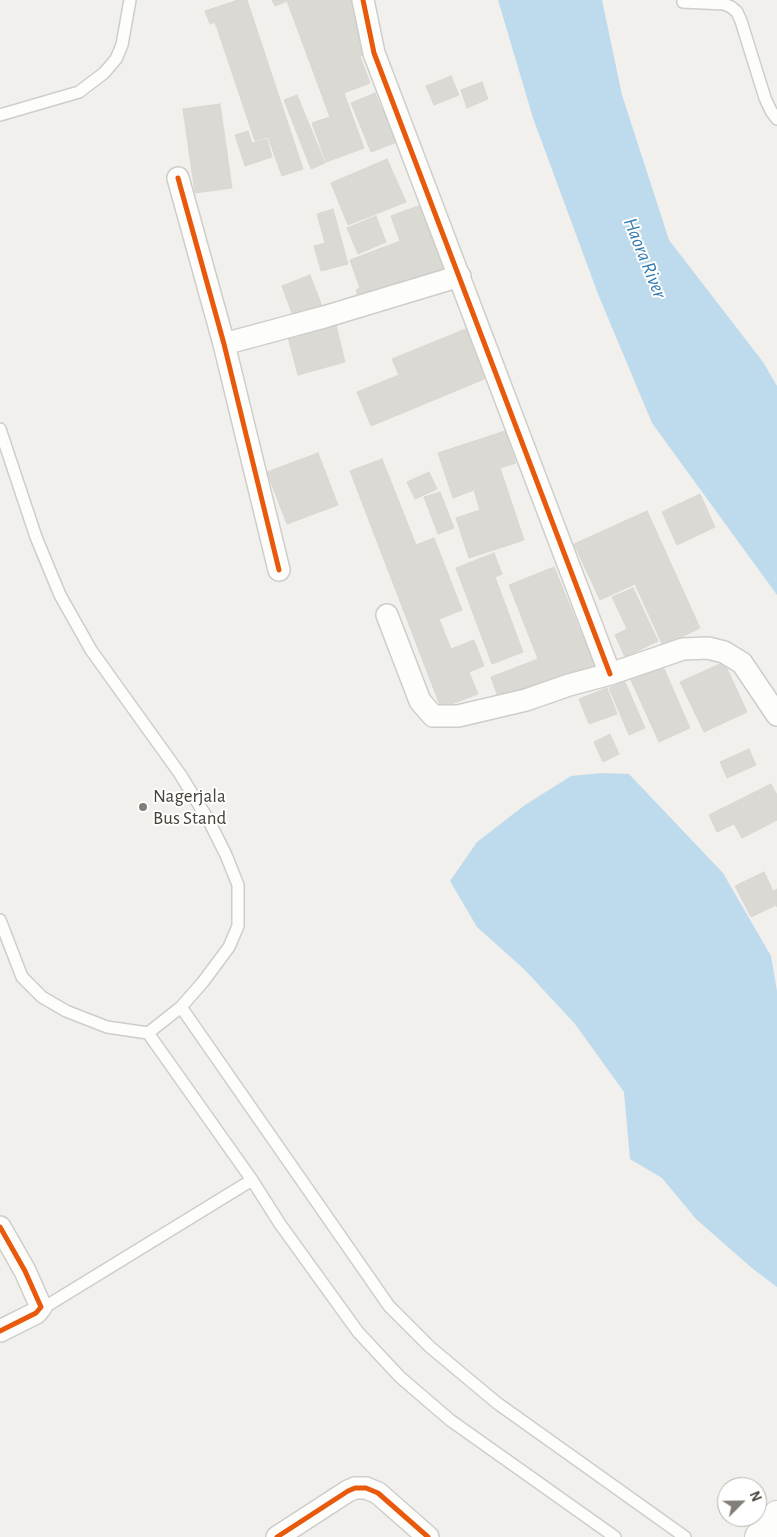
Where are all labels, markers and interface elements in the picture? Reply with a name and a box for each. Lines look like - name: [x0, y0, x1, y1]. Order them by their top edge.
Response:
- water label: Haora River: [618, 214, 672, 302]
- place label: Nagerjala Bus Stand: [153, 785, 226, 829]
- marker: Nagerjala Bus Stand: [137, 801, 149, 813]
- north arrow: [717, 1477, 767, 1527]
- text: N: [747, 1489, 763, 1504]

